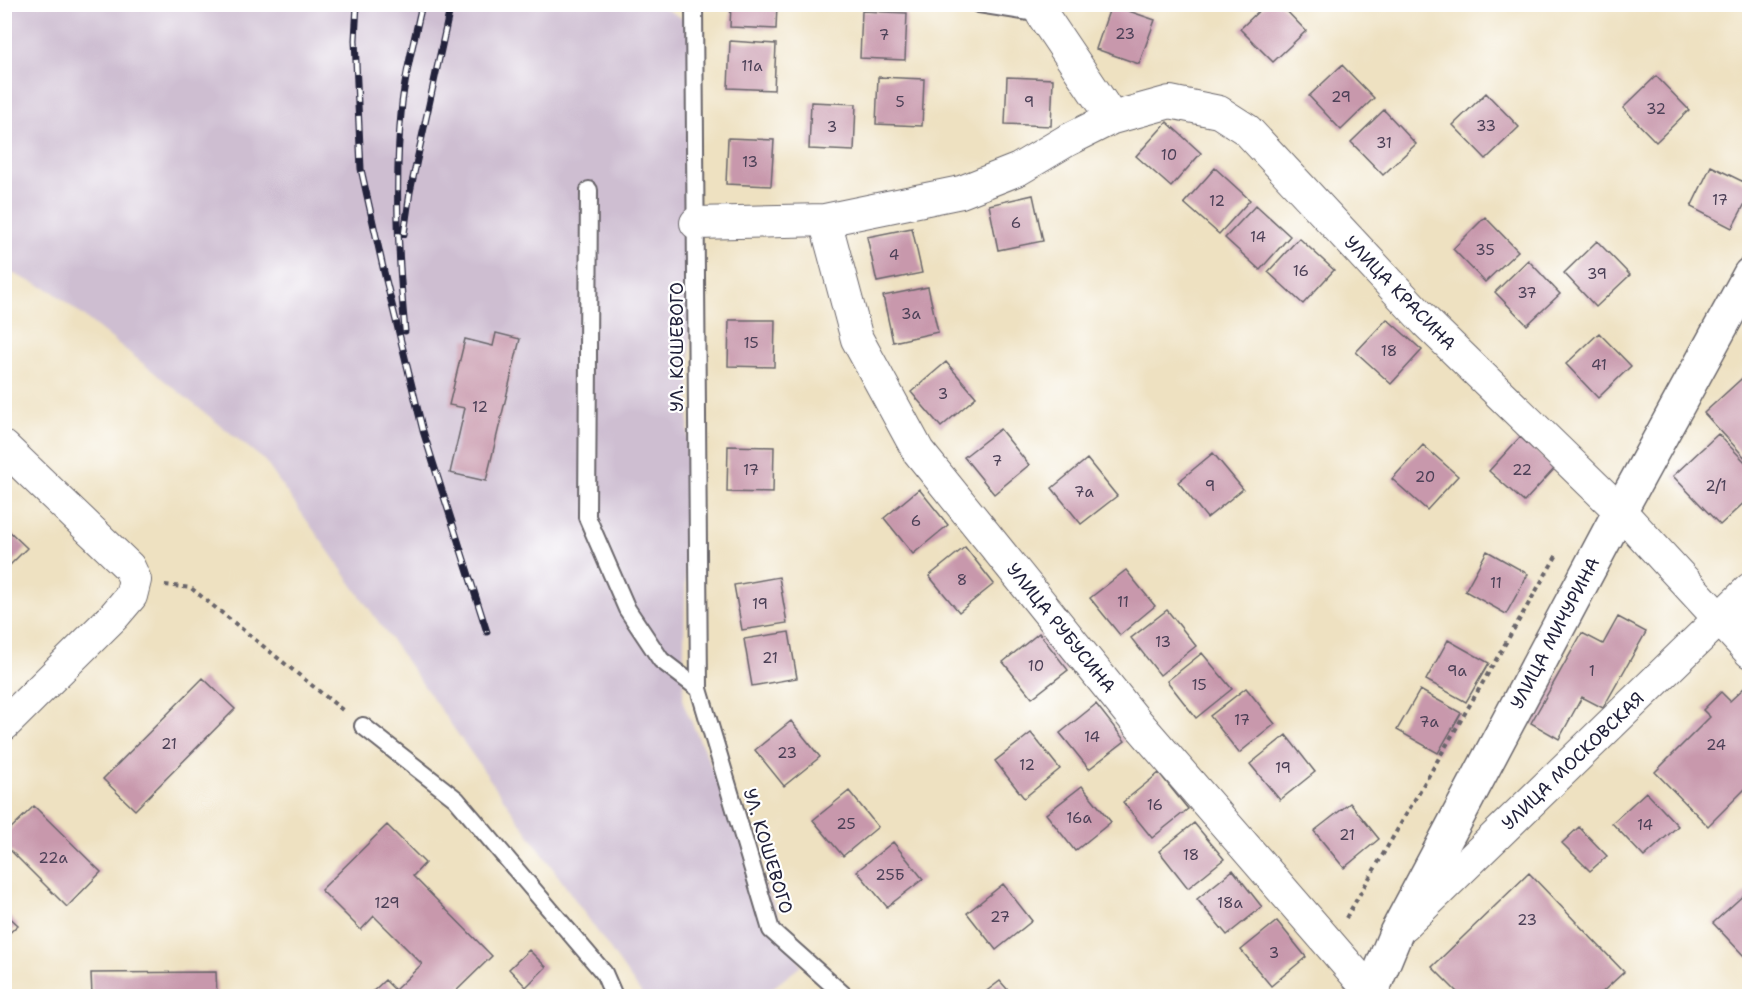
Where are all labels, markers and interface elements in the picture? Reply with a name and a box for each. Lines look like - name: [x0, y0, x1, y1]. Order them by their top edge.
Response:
- house number: 23: [1115, 24, 1135, 44]
- house number: 7: [879, 25, 889, 45]
- house number: 11а: [741, 56, 763, 76]
- house number: 29: [1331, 87, 1351, 107]
- house number: 5: [895, 92, 905, 112]
- house number: 9: [1024, 92, 1034, 112]
- house number: 32: [1646, 99, 1666, 119]
- house number: 33: [1476, 116, 1496, 136]
- house number: 3: [827, 117, 837, 137]
- house number: 31: [1376, 133, 1392, 153]
- house number: 10: [1161, 145, 1177, 165]
- house number: 13: [742, 152, 758, 172]
- house number: 17: [1712, 190, 1728, 210]
- house number: 12: [1209, 191, 1225, 211]
- house number: 6: [1011, 213, 1021, 233]
- house number: 14: [1250, 227, 1266, 247]
- street label: УЛИЦА КРАСИНА: [1339, 230, 1461, 356]
- house number: 35: [1475, 240, 1495, 260]
- house number: 4: [889, 245, 899, 265]
- house number: 16: [1293, 261, 1309, 281]
- house number: 39: [1587, 264, 1607, 284]
- street label: УЛ. КОШЕВОГО: [665, 282, 689, 412]
- house number: 37: [1517, 283, 1537, 303]
- house number: 3а: [901, 304, 922, 324]
- house number: 15: [743, 333, 759, 353]
- house number: 18: [1381, 341, 1397, 361]
- house number: 41: [1591, 355, 1607, 375]
- house number: 3: [938, 384, 948, 404]
- house number: 12: [472, 397, 488, 417]
- house number: 7: [992, 451, 1002, 471]
- house number: 17: [743, 460, 759, 480]
- house number: 22: [1512, 460, 1532, 480]
- house number: 20: [1415, 467, 1435, 487]
- house number: 9: [1205, 476, 1215, 496]
- house number: 2/1: [1705, 476, 1727, 496]
- house number: 7а: [1074, 482, 1095, 502]
- house number: 6: [911, 511, 921, 531]
- street label: УЛИЦА МИЧУРИНА: [1505, 553, 1605, 713]
- street label: УЛИЦА РУБУСИНА: [1001, 558, 1121, 698]
- house number: 8: [957, 570, 967, 590]
- house number: 11: [1490, 573, 1502, 593]
- house number: 11: [1117, 592, 1129, 612]
- house number: 19: [752, 594, 768, 614]
- house number: 13: [1155, 632, 1171, 652]
- house number: 21: [762, 648, 778, 668]
- house number: 10: [1028, 656, 1044, 676]
- house number: 9а: [1447, 661, 1468, 681]
- house number: 1: [1589, 661, 1595, 681]
- house number: 15: [1191, 675, 1207, 695]
- street label: УЛИЦА МОСКОВСКАЯ: [1497, 687, 1649, 835]
- house number: 17: [1234, 710, 1250, 730]
- house number: 7а: [1419, 712, 1440, 732]
- house number: 14: [1084, 727, 1100, 747]
- house number: 21: [161, 734, 177, 754]
- house number: 24: [1706, 735, 1726, 755]
- house number: 23: [777, 743, 797, 763]
- house number: 12: [1019, 755, 1035, 775]
- house number: 19: [1275, 758, 1291, 778]
- street label: УЛ. КОШЕВОГО: [738, 785, 798, 917]
- house number: 16: [1147, 795, 1163, 815]
- house number: 16а: [1066, 808, 1092, 828]
- house number: 25: [836, 814, 856, 834]
- house number: 14: [1637, 815, 1653, 835]
- house number: 21: [1339, 825, 1355, 845]
- house number: 18: [1183, 845, 1199, 865]
- house number: 22а: [38, 848, 68, 868]
- house number: 25Б: [875, 865, 905, 885]
- house number: 129: [374, 893, 400, 913]
- house number: 18а: [1217, 893, 1244, 913]
- house number: 27: [990, 907, 1010, 927]
- house number: 23: [1517, 910, 1537, 930]
- house number: 3: [1269, 943, 1279, 963]

